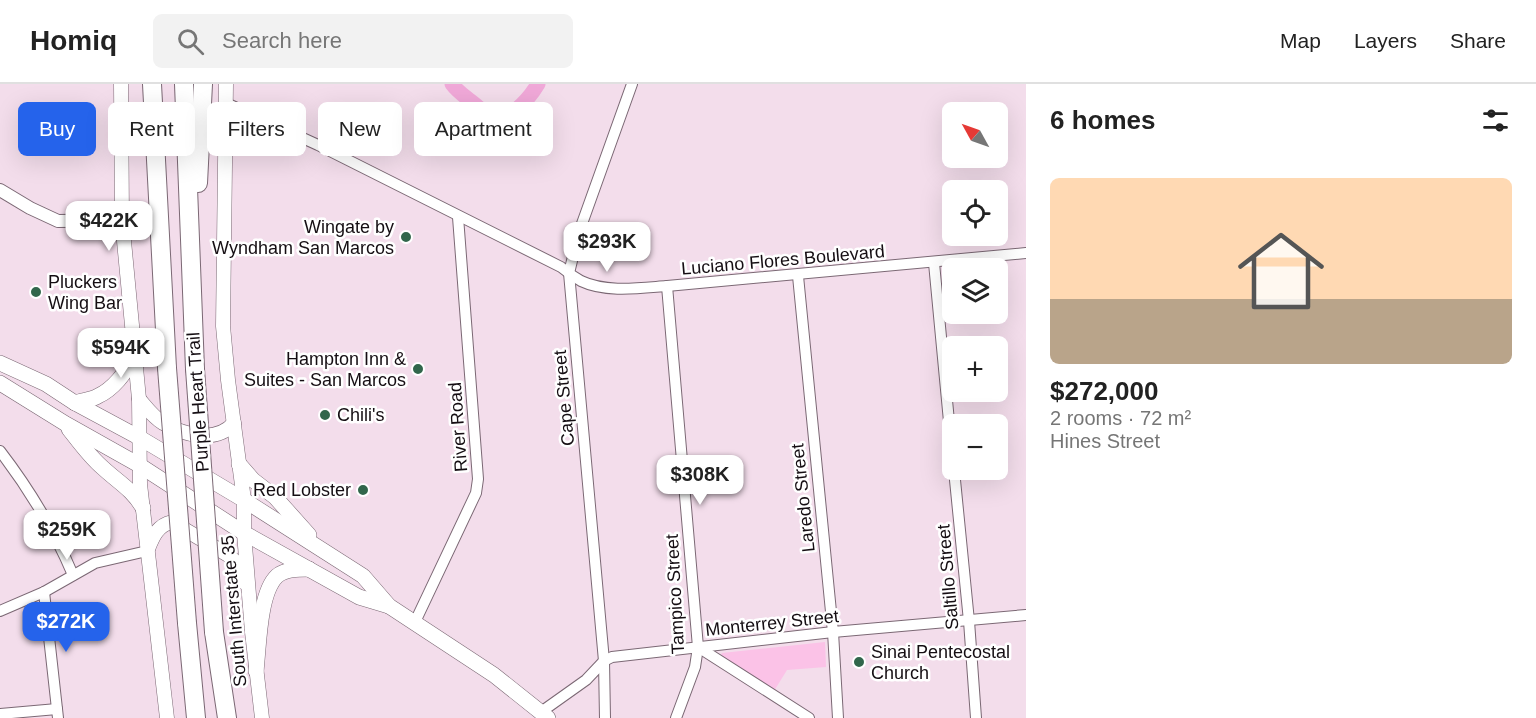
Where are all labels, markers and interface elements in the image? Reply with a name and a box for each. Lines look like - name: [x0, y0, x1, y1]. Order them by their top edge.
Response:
- search box: [153, 14, 573, 68]
- text: Homiq: [30, 25, 117, 56]
- icon: search: [174, 25, 207, 58]
- text: Search here: [222, 28, 342, 53]
- text: Map: [1280, 29, 1321, 52]
- text: Layers: [1354, 29, 1417, 52]
- text: Share: [1450, 29, 1506, 52]
- chip: Buy: [18, 102, 96, 156]
- chip: Rent: [108, 102, 195, 156]
- chip: Filters: [207, 102, 306, 156]
- chip: New: [318, 102, 402, 156]
- chip: Apartment: [414, 102, 553, 156]
- north arrow: [942, 102, 1008, 168]
- map controls: [942, 102, 1008, 480]
- icon: filters: [1479, 104, 1512, 137]
- text: 6 homes: [1050, 105, 1156, 135]
- button: locate: [942, 180, 1008, 246]
- pin: $422K: [67, 201, 151, 252]
- text: $422K: [80, 209, 138, 231]
- place label: Wingate by Wyndham San Marcos: [212, 217, 394, 258]
- icon: home: [1227, 217, 1335, 325]
- pin: $293K: [565, 222, 649, 273]
- marker: Wingate by Wyndham San Marcos: [399, 230, 413, 244]
- text: $293K: [578, 230, 636, 252]
- street label: Luciano Flores Boulevard: [680, 241, 886, 279]
- button: layers: [942, 258, 1008, 324]
- place label: Pluckers Wing Bar: [48, 272, 122, 313]
- marker: Pluckers Wing Bar: [29, 285, 43, 299]
- pin: $594K: [79, 328, 163, 379]
- street label: Purple Heart Trail: [183, 331, 213, 473]
- text: $594K: [92, 336, 150, 358]
- button: +: [942, 336, 1008, 402]
- place label: Hampton Inn & Suites - San Marcos: [244, 349, 406, 390]
- street label: Cape Street: [550, 349, 578, 447]
- marker: Hampton Inn & Suites - San Marcos: [411, 362, 425, 376]
- text: $272,000: [1050, 376, 1158, 406]
- street label: River Road: [445, 381, 471, 473]
- place label: Chili's: [337, 405, 384, 425]
- text: 2 rooms · 72 m²: [1050, 407, 1191, 429]
- marker: Chili's: [318, 408, 332, 422]
- button: −: [942, 414, 1008, 480]
- text: Hines Street: [1050, 430, 1160, 452]
- street label: Laredo Street: [787, 443, 819, 553]
- pin: $308K: [658, 455, 742, 506]
- text: $308K: [671, 463, 729, 485]
- place label: Red Lobster: [253, 480, 351, 500]
- marker: Red Lobster: [356, 483, 370, 497]
- pin: $259K: [25, 510, 109, 561]
- text: $259K: [38, 518, 96, 540]
- street label: Saltillo Street: [933, 523, 963, 631]
- street label: South Interstate 35: [217, 534, 251, 688]
- street label: Tampico Street: [662, 534, 688, 654]
- pin: $272K: [24, 602, 108, 653]
- street label: Monterrey Street: [704, 606, 840, 640]
- text: $272K: [37, 610, 95, 632]
- place label: Sinai Pentecostal Church: [871, 642, 1010, 683]
- marker: Sinai Pentecostal Church: [852, 655, 866, 669]

